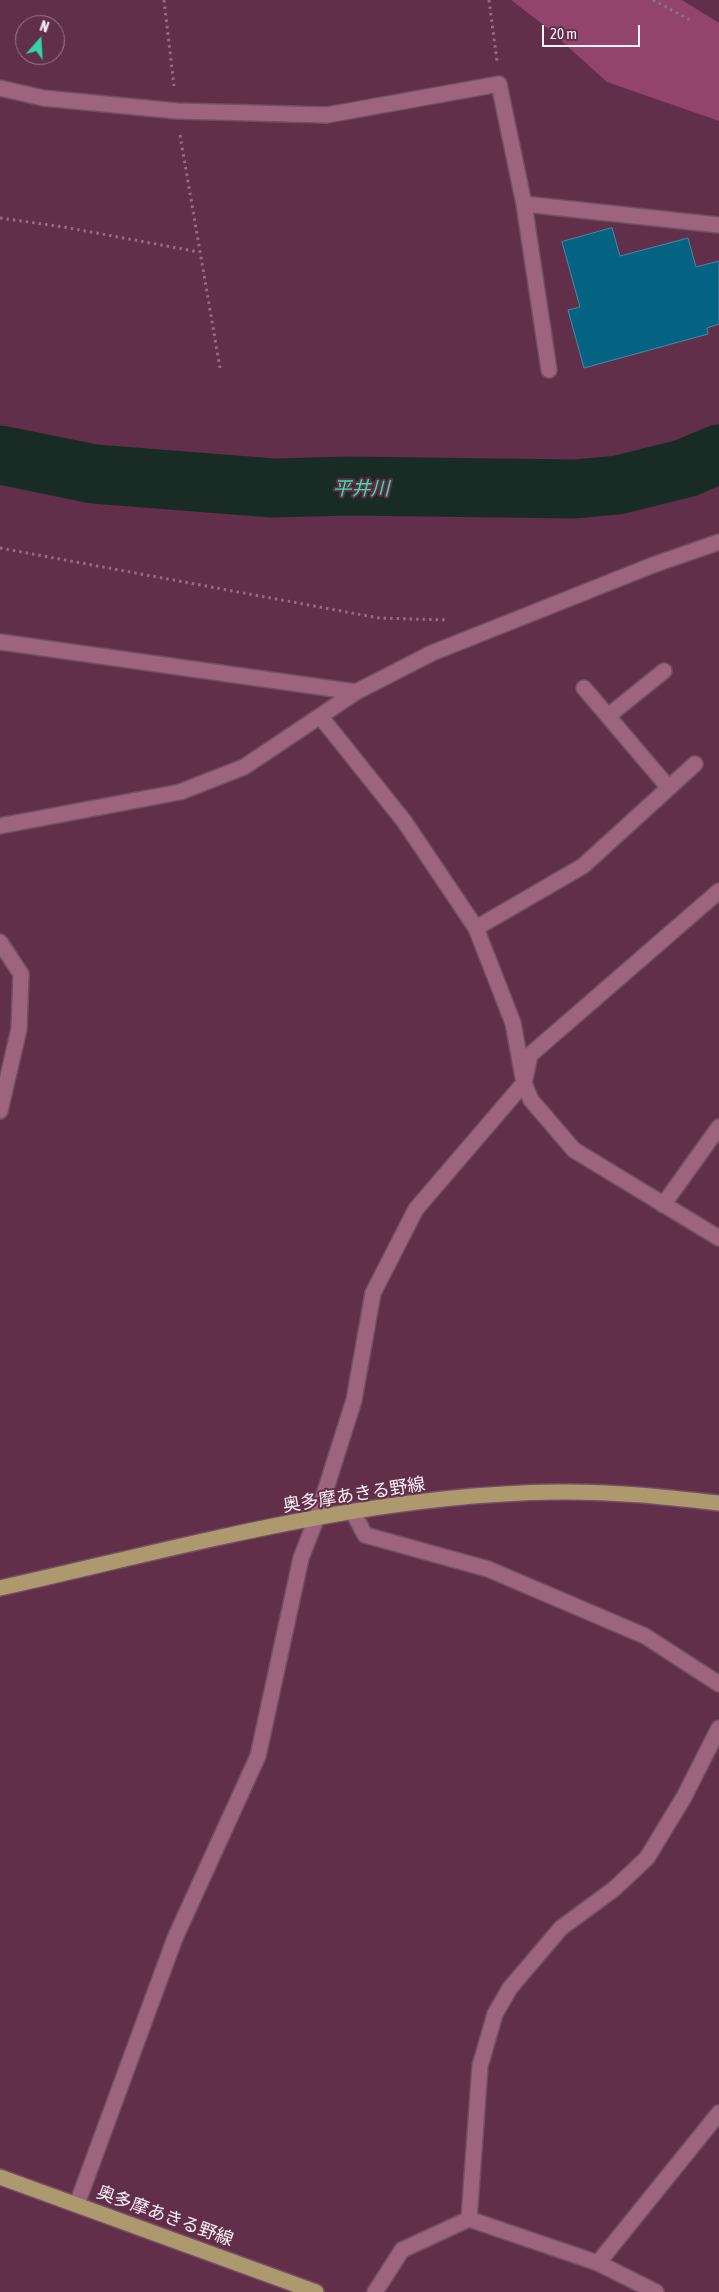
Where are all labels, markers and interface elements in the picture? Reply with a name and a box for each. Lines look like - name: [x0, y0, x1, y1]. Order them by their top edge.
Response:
- north arrow: [15, 15, 65, 65]
- scale bar: [544, 15, 642, 47]
- text: N: [38, 18, 51, 36]
- text: 20 m: [550, 25, 577, 42]
- water label: 平井川: [333, 478, 389, 500]
- street label: 奥多摩あきる野線: [281, 1473, 427, 1517]
- street label: 奥多摩あきる野線: [94, 2181, 236, 2251]

